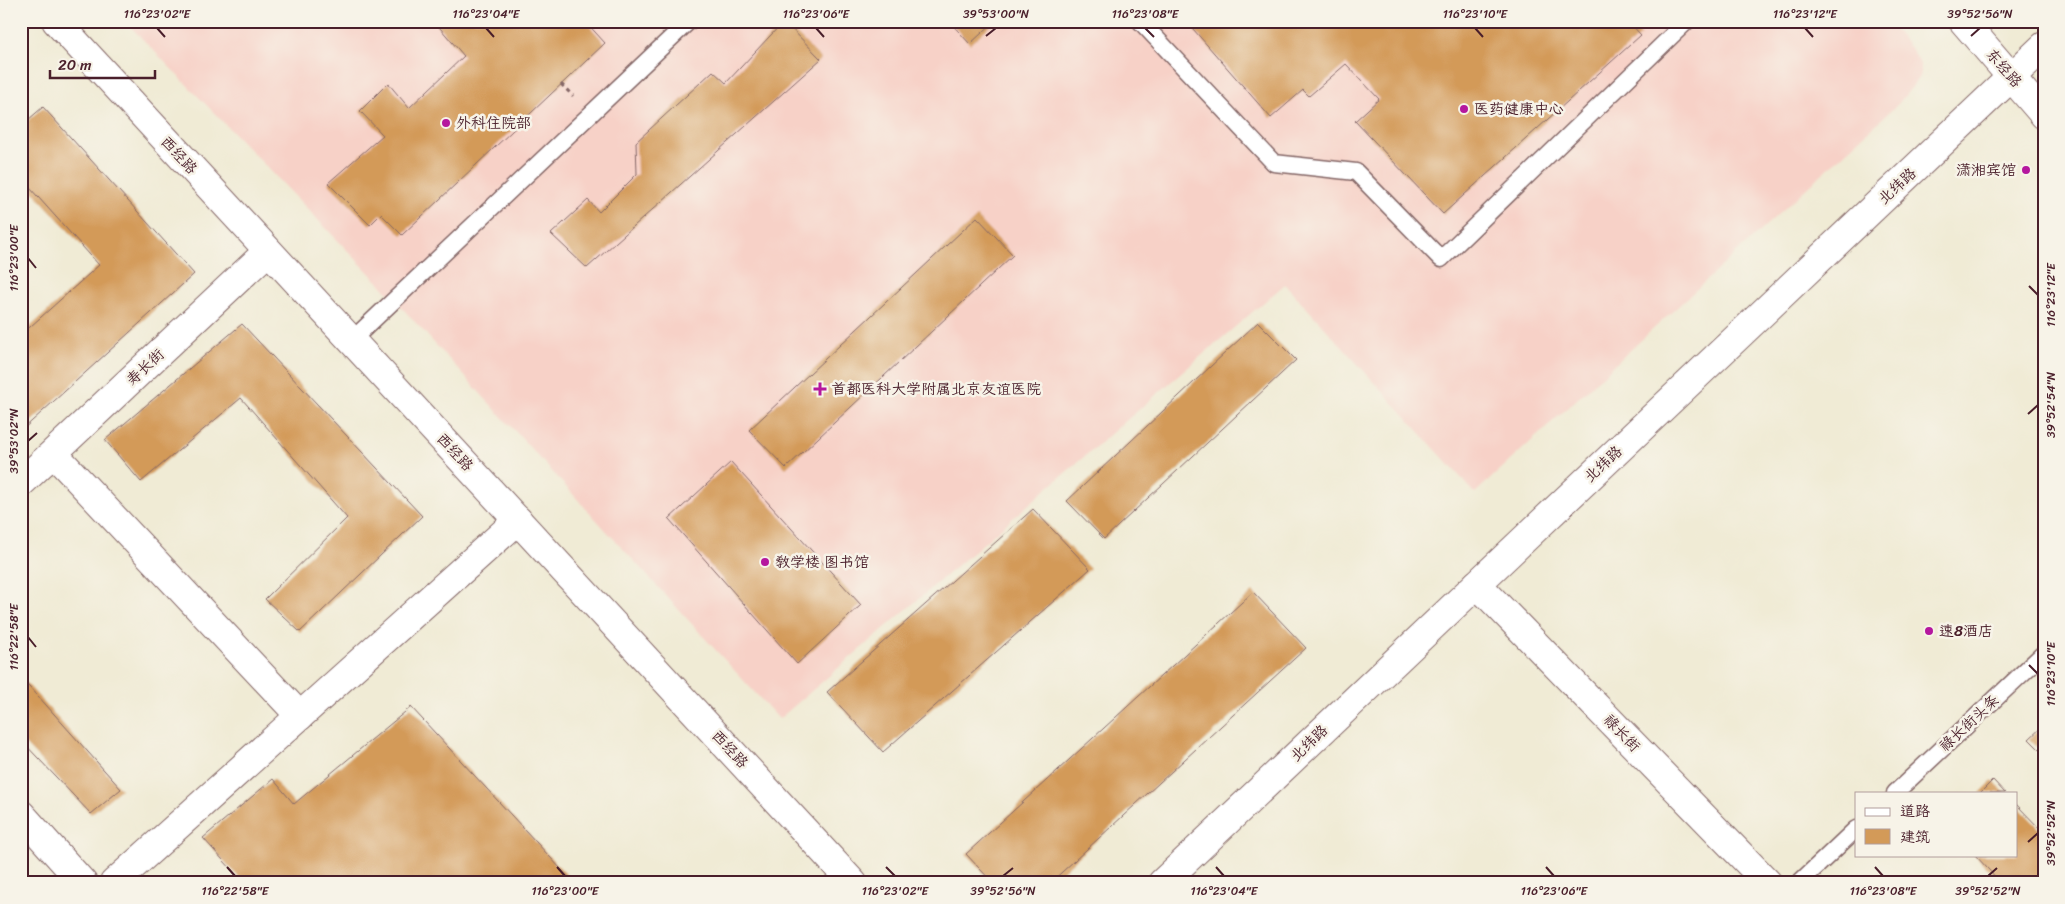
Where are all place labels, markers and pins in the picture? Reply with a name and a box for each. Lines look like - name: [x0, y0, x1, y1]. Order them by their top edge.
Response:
- place label: 医药健康中心: [1474, 96, 1564, 122]
- marker: 医药健康中心: [1458, 103, 1470, 115]
- place label: 外科住院部: [456, 110, 531, 136]
- marker: 外科住院部: [440, 117, 452, 129]
- place label: 潇湘宾馆: [1956, 157, 2016, 183]
- marker: 潇湘宾馆: [2020, 164, 2032, 176]
- place label: 首都医科大学附属北京友谊医院: [831, 376, 1041, 402]
- marker: 首都医科大学附属北京友谊医院: [813, 382, 827, 396]
- place label: 教学楼 图书馆: [775, 549, 869, 575]
- marker: 教学楼 图书馆: [759, 556, 771, 568]
- place label: 速8酒店: [1939, 618, 1993, 644]
- marker: 速8酒店: [1923, 625, 1935, 637]

